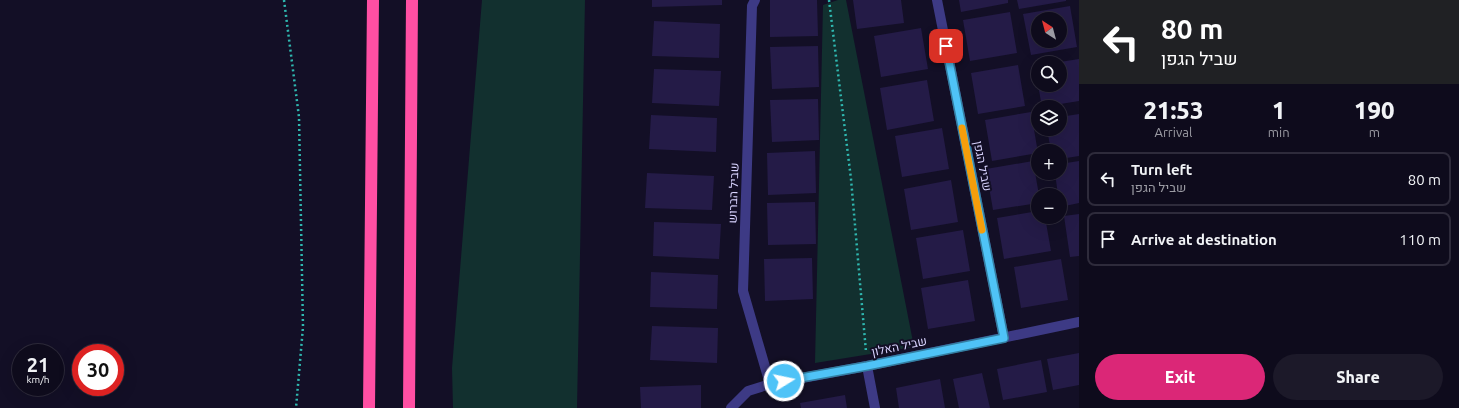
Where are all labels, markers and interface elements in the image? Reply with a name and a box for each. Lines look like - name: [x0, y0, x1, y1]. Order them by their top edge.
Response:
- north arrow: [1031, 12, 1067, 48]
- map controls: [1031, 12, 1067, 224]
- text: 80 m: [1161, 13, 1223, 44]
- icon: left: [1095, 16, 1147, 68]
- pin: [929, 29, 963, 63]
- icon: arrive: [935, 35, 957, 57]
- text: שביל הגפן: [1161, 48, 1238, 68]
- button: search: [1031, 56, 1067, 92]
- text: 21:53: [1143, 97, 1203, 124]
- text: 1: [1272, 97, 1285, 124]
- text: 190: [1354, 97, 1395, 124]
- button: layers: [1031, 100, 1067, 136]
- text: Arrival: [1154, 125, 1192, 139]
- text: min: [1268, 125, 1290, 139]
- text: m: [1369, 125, 1380, 139]
- street label: שביל הגפן: [972, 140, 994, 192]
- button: +: [1031, 144, 1067, 180]
- text: Turn left: [1131, 161, 1192, 178]
- street label: שביל הברוש: [725, 162, 741, 224]
- icon: left: [1097, 168, 1119, 190]
- text: 80 m: [1408, 171, 1441, 188]
- text: שביל הגפן: [1131, 180, 1186, 194]
- button: −: [1031, 188, 1067, 224]
- icon: arrive: [1097, 228, 1119, 250]
- text: Arrive at destination: [1131, 231, 1277, 248]
- text: 110 m: [1399, 231, 1441, 248]
- street label: שביל האלון: [870, 334, 928, 358]
- speed limit sign: 30: [72, 344, 124, 396]
- text: 21: [27, 353, 49, 376]
- button: Exit: [1095, 354, 1265, 400]
- button: Share: [1273, 354, 1443, 400]
- position arrow: [763, 360, 805, 402]
- text: km/h: [26, 374, 50, 385]

